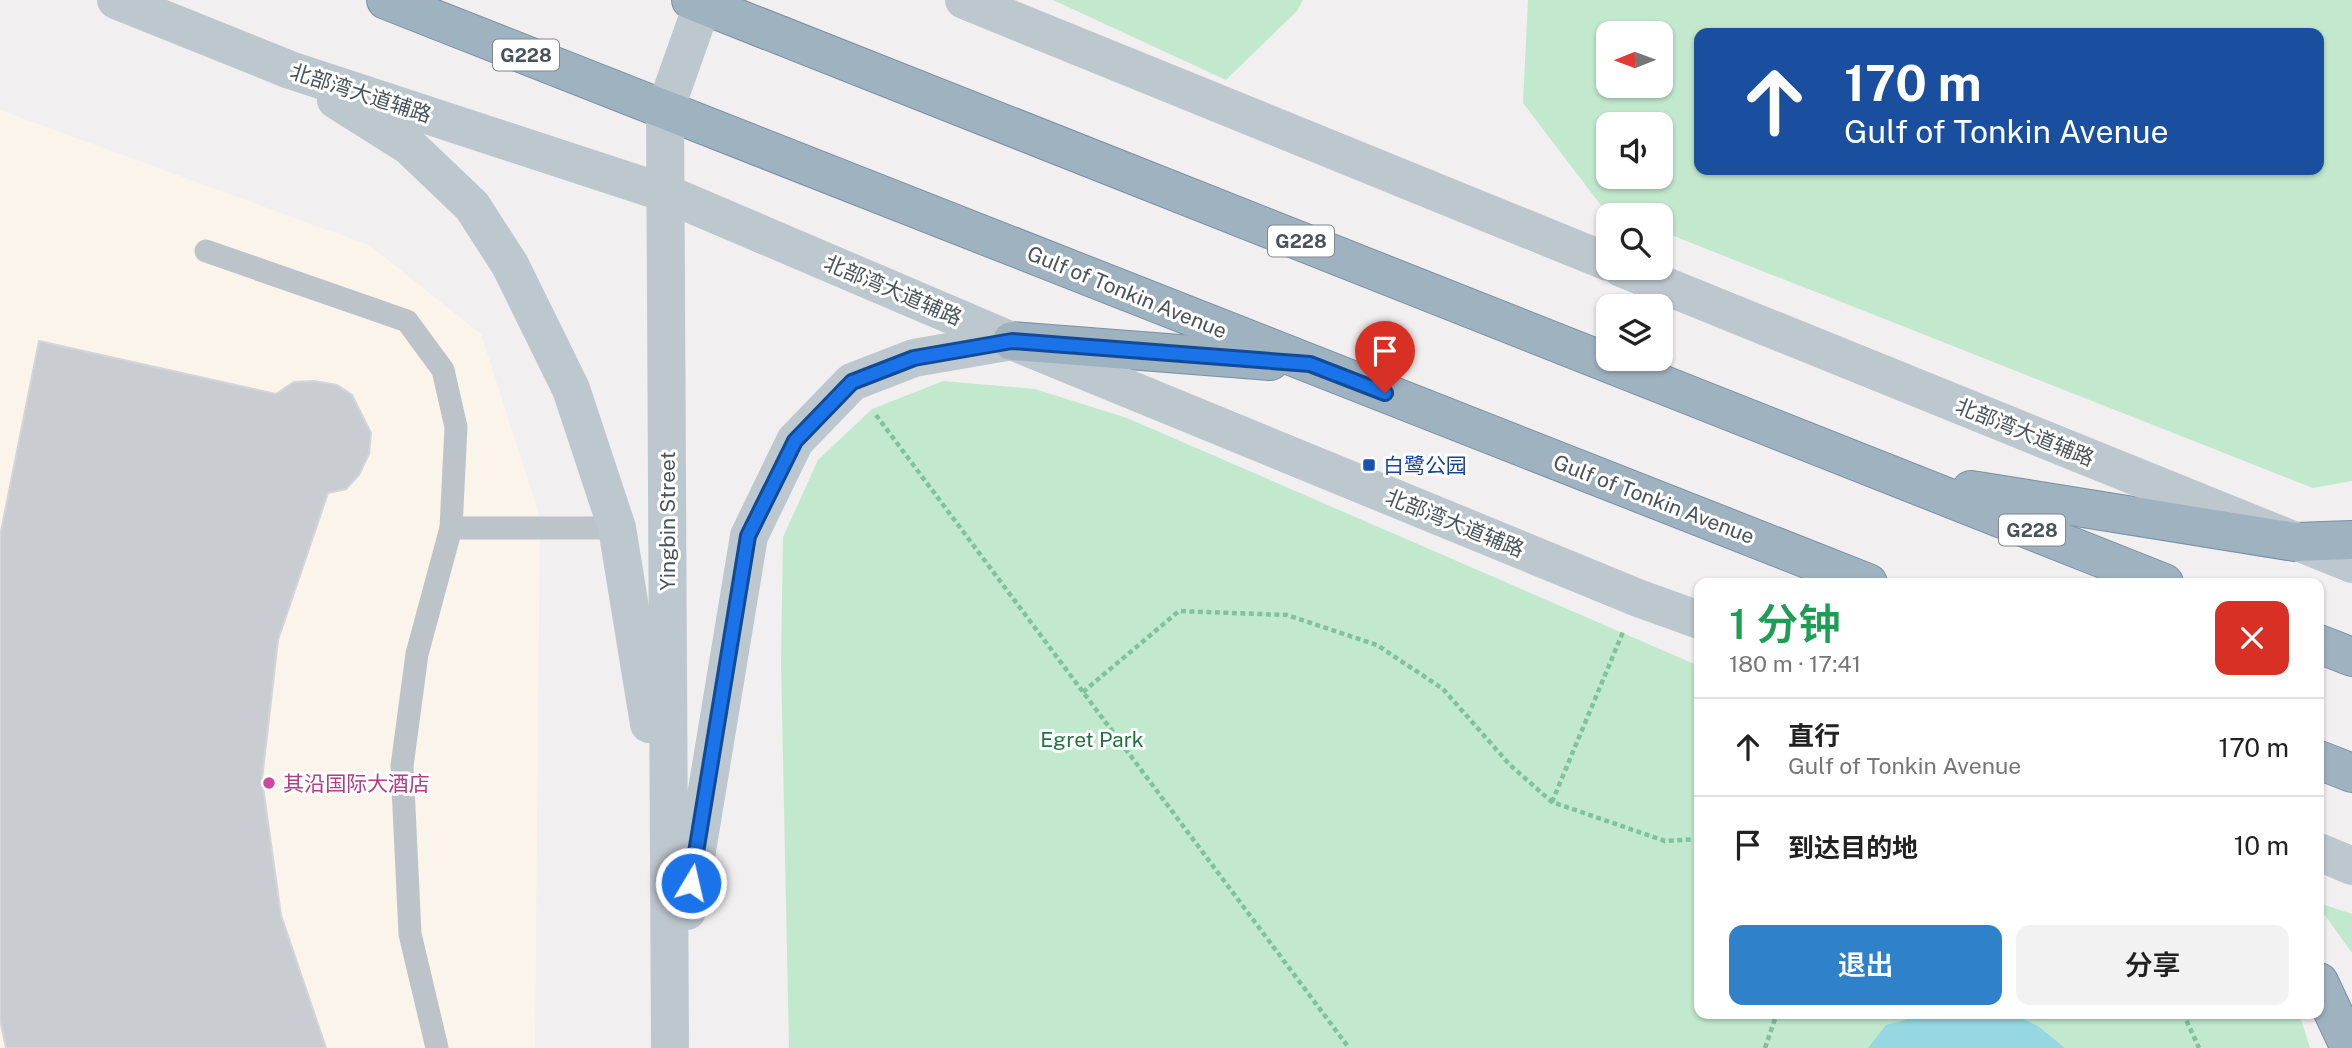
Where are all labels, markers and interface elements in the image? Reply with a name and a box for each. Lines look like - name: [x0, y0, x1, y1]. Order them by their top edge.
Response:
- north arrow: [1596, 21, 1673, 98]
- map controls: [1596, 21, 1673, 371]
- road number: G228: [493, 40, 559, 70]
- text: 170 m: [1844, 54, 1982, 112]
- icon: ahead: [1729, 56, 1820, 147]
- street label: 北部湾大道辅路: [287, 58, 435, 128]
- button: sound: [1596, 112, 1673, 189]
- text: Gulf of Tonkin Avenue: [1844, 113, 2169, 150]
- button: search: [1596, 203, 1673, 280]
- road number: G228: [1268, 226, 1334, 256]
- street label: Gulf of Tonkin Avenue: [1024, 240, 1230, 344]
- street label: 北部湾大道辅路: [820, 250, 966, 330]
- button: layers: [1596, 294, 1673, 371]
- pin: [1355, 321, 1415, 393]
- icon: arrive: [1366, 332, 1404, 370]
- street label: 北部湾大道辅路: [1952, 393, 2098, 471]
- street label: Gulf of Tonkin Avenue: [1550, 449, 1758, 549]
- street label: Yingbin Street: [655, 451, 680, 591]
- place label: 白鹭公园: [1383, 453, 1467, 478]
- marker: 白鹭公园: [1361, 457, 1377, 473]
- street label: 北部湾大道辅路: [1382, 484, 1528, 562]
- road number: G228: [1999, 514, 2065, 545]
- text: 1 分钟: [1729, 599, 1840, 648]
- button: close: [2215, 601, 2289, 675]
- text: 180 m · 17:41: [1729, 650, 1861, 677]
- text: 直行: [1788, 720, 1840, 751]
- park label: Egret Park: [1040, 727, 1144, 752]
- icon: ahead: [1729, 728, 1767, 766]
- text: 170 m: [2219, 732, 2289, 763]
- text: Gulf of Tonkin Avenue: [1788, 752, 2021, 779]
- place label: 其沿国际大酒店: [283, 771, 430, 796]
- marker: 其沿国际大酒店: [261, 775, 277, 791]
- icon: arrive: [1729, 826, 1767, 864]
- text: 10 m: [2234, 830, 2289, 861]
- text: 到达目的地: [1788, 832, 1918, 863]
- position arrow: [654, 846, 728, 920]
- button: 退出: [1729, 925, 2002, 1005]
- button: 分享: [2016, 925, 2289, 1005]

